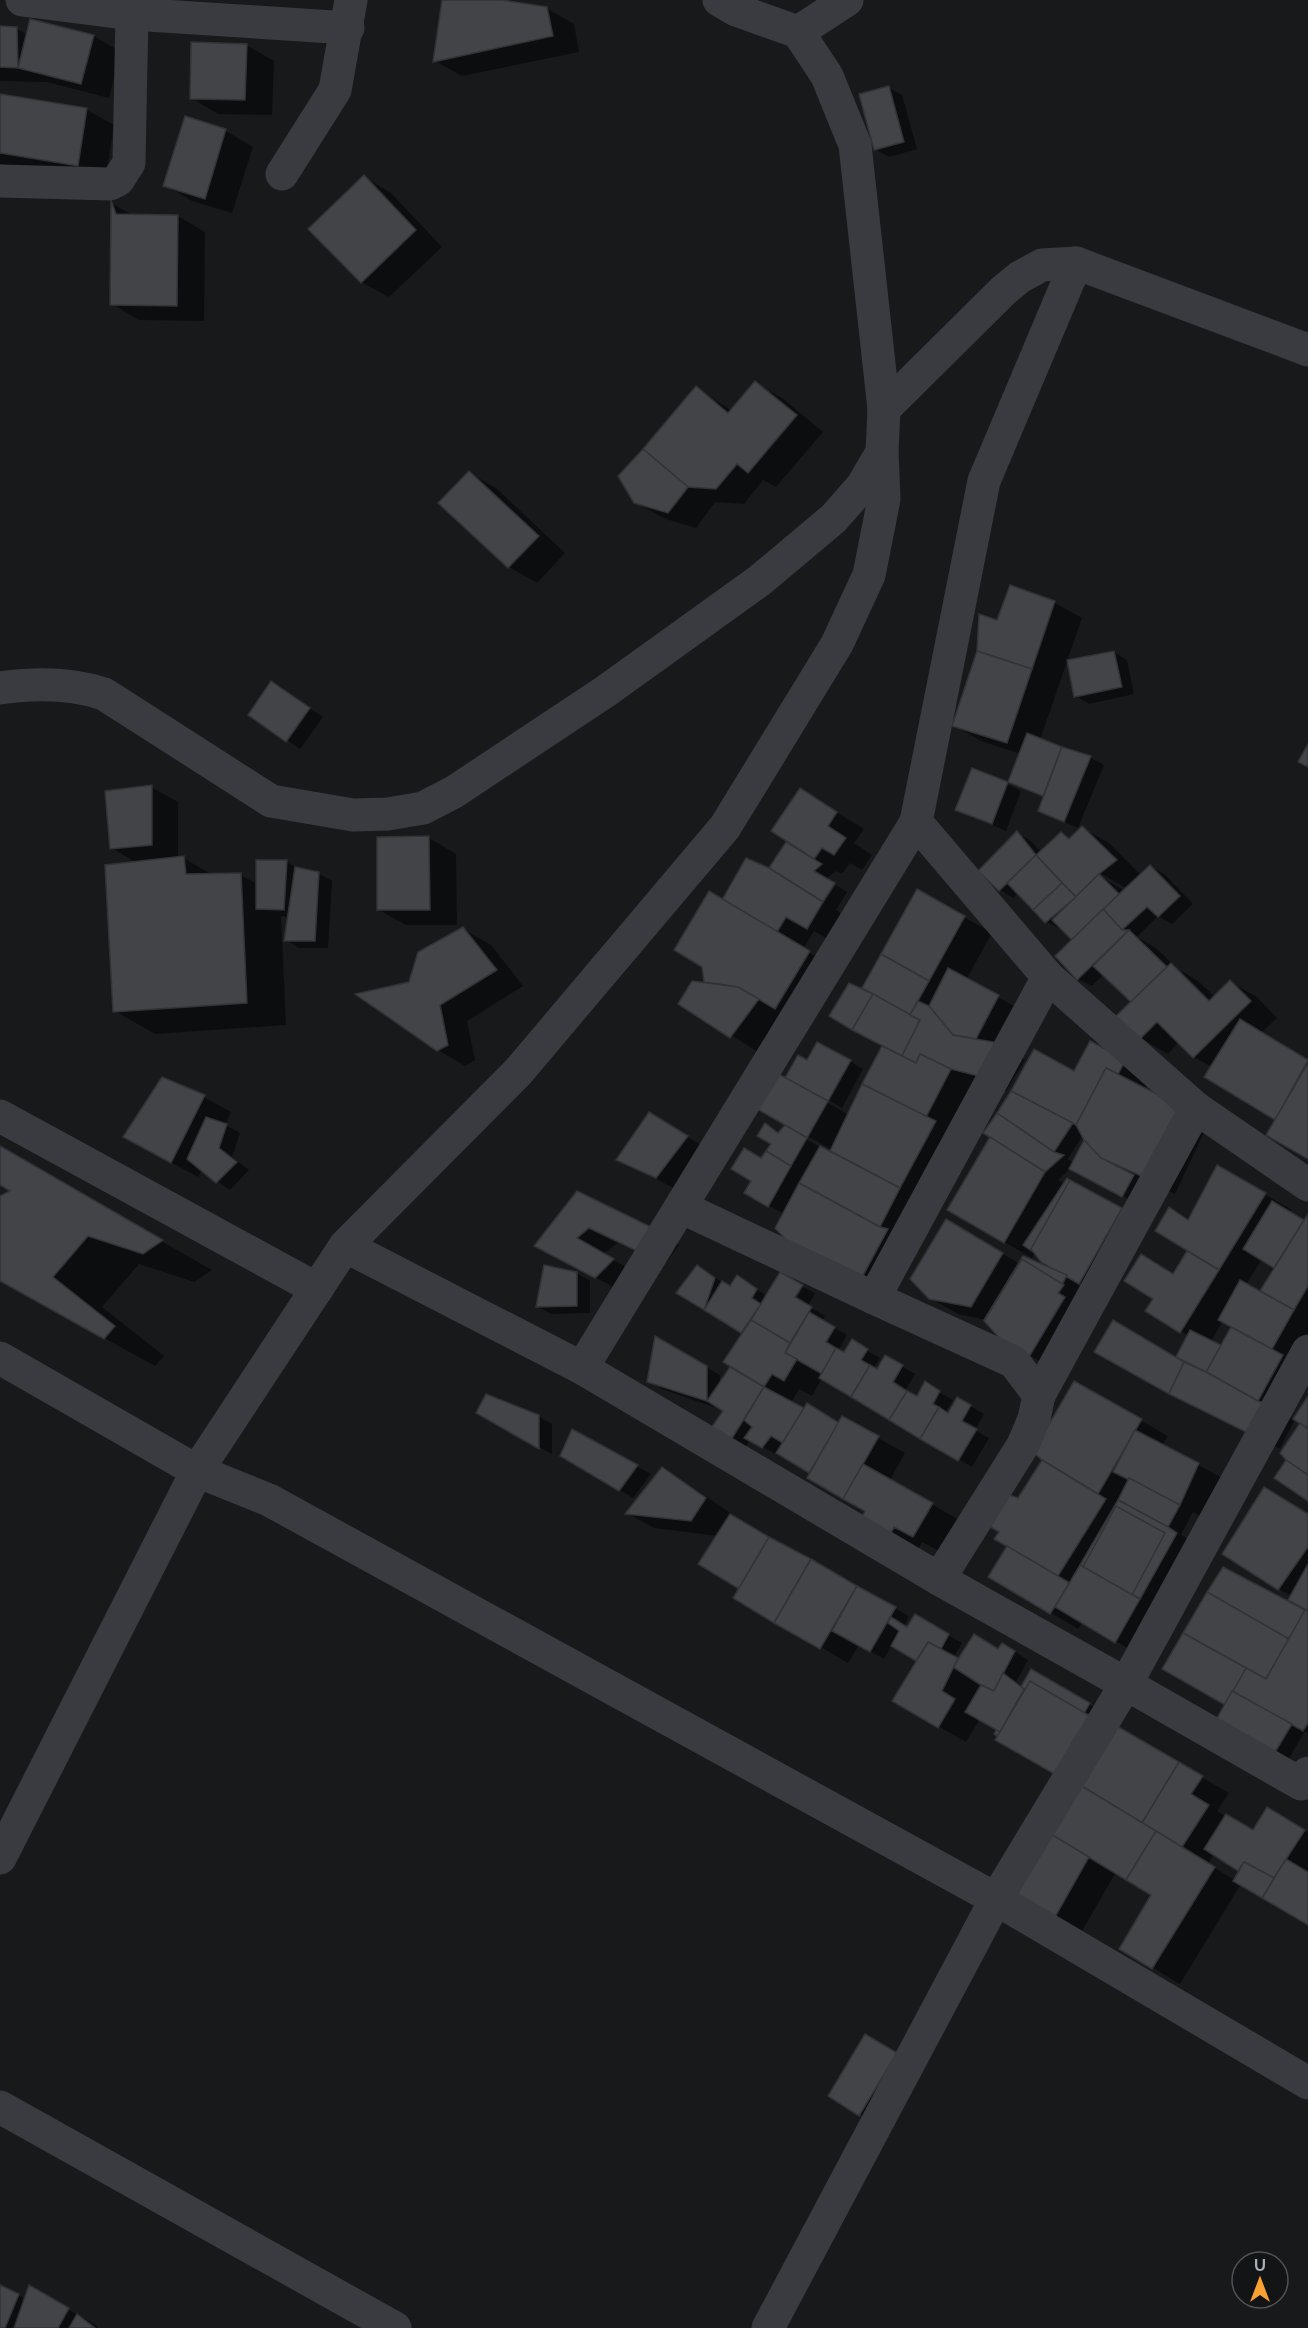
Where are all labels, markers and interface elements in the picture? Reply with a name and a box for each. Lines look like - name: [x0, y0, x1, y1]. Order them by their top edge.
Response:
- north arrow: [1230, 2250, 1290, 2310]
- text: U: [1254, 2256, 1266, 2275]

